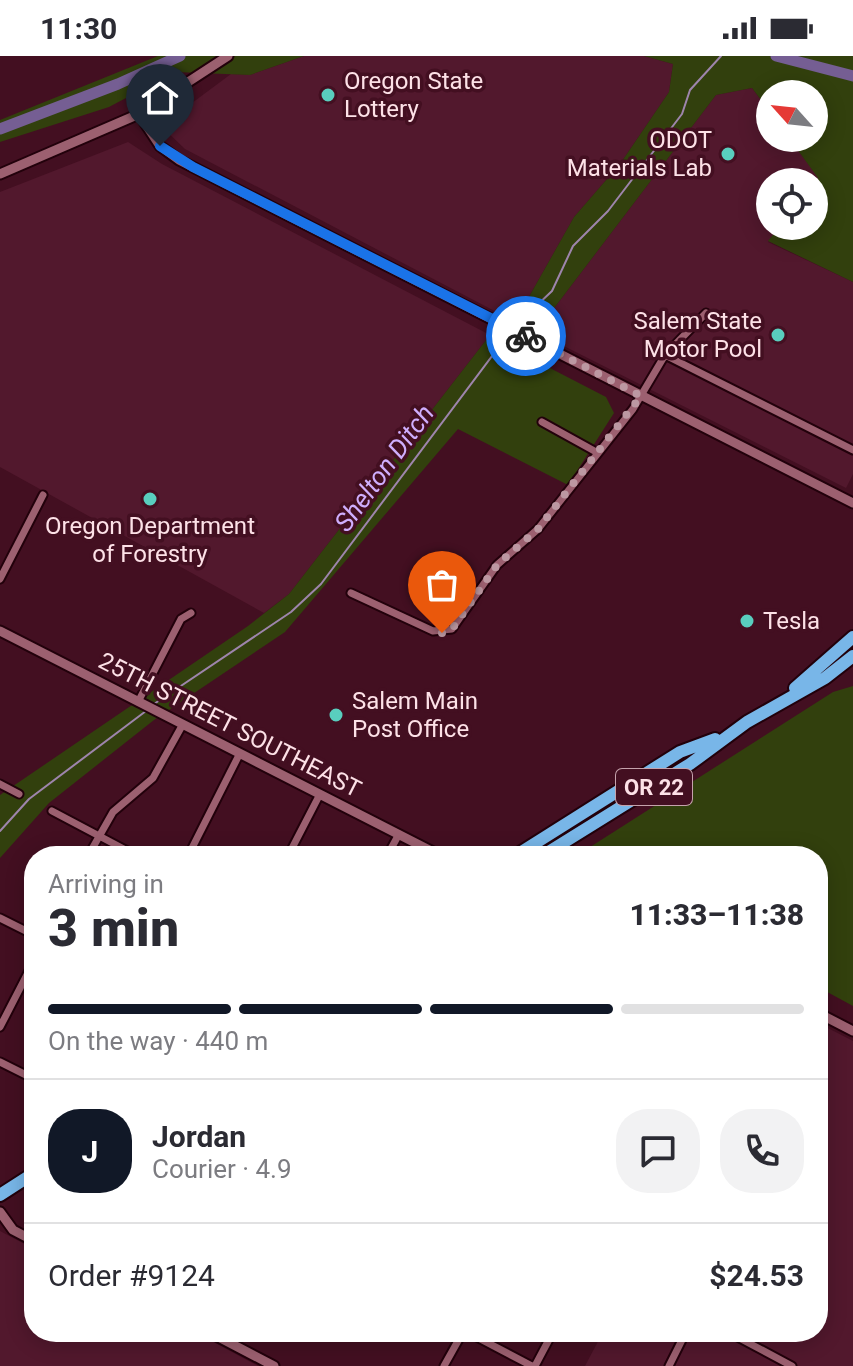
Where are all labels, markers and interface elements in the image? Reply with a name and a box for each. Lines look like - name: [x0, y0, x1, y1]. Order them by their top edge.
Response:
- text: 11:30: [40, 11, 117, 46]
- pin: [126, 64, 194, 146]
- place label: Oregon State Lottery: [344, 67, 483, 123]
- icon: home: [138, 76, 182, 120]
- north arrow: [756, 80, 828, 152]
- map controls: [756, 80, 828, 240]
- marker: Oregon State Lottery: [319, 86, 337, 104]
- place label: ODOT Materials Lab: [567, 126, 712, 182]
- marker: ODOT Materials Lab: [719, 145, 737, 163]
- button: locate: [756, 168, 828, 240]
- courier: [486, 296, 566, 376]
- place label: Salem State Motor Pool: [633, 307, 762, 363]
- icon: bike: [504, 314, 548, 358]
- marker: Salem State Motor Pool: [769, 326, 787, 344]
- water label: Shelton Ditch: [328, 399, 440, 537]
- marker: Oregon Department of Forestry: [141, 490, 159, 508]
- place label: Oregon Department of Forestry: [45, 512, 255, 568]
- pin: [408, 551, 476, 633]
- icon: bag: [420, 563, 464, 607]
- place label: Tesla: [763, 607, 820, 635]
- marker: Tesla: [738, 612, 756, 630]
- street label: 25TH STREET SOUTHEAST: [94, 647, 366, 803]
- place label: Salem Main Post Office: [352, 687, 478, 743]
- marker: Salem Main Post Office: [327, 706, 345, 724]
- road number: OR 22: [616, 769, 692, 805]
- text: Arriving in: [48, 869, 164, 899]
- text: 11:33–11:38: [629, 897, 804, 932]
- text: 3 min: [48, 898, 179, 959]
- text: On the way · 440 m: [48, 1026, 268, 1056]
- button: chat: [616, 1109, 700, 1193]
- button: phone: [720, 1109, 804, 1193]
- text: Jordan: [152, 1119, 246, 1154]
- text: J: [82, 1134, 98, 1169]
- text: Courier · 4.9: [152, 1154, 292, 1184]
- text: Order #9124: [48, 1258, 215, 1293]
- text: $24.53: [709, 1258, 804, 1293]

